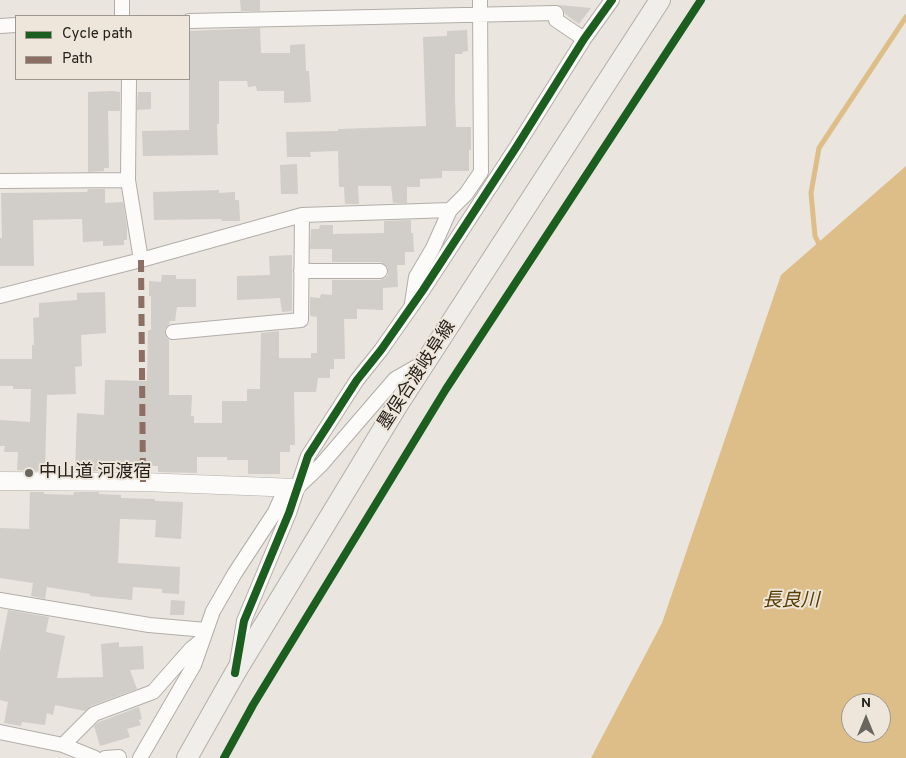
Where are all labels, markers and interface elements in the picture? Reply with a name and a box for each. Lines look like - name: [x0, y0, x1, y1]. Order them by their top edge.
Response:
- legend: [15, 15, 190, 80]
- text: Cycle path: [62, 25, 133, 44]
- text: Path: [62, 50, 93, 69]
- street label: 墨俣合渡岐阜線: [375, 317, 461, 435]
- place label: 中山道 河渡宿: [39, 462, 151, 484]
- marker: 中山道 河渡宿: [23, 467, 35, 479]
- water label: 長良川: [763, 591, 819, 613]
- north arrow: [841, 693, 891, 743]
- text: N: [861, 695, 871, 712]

